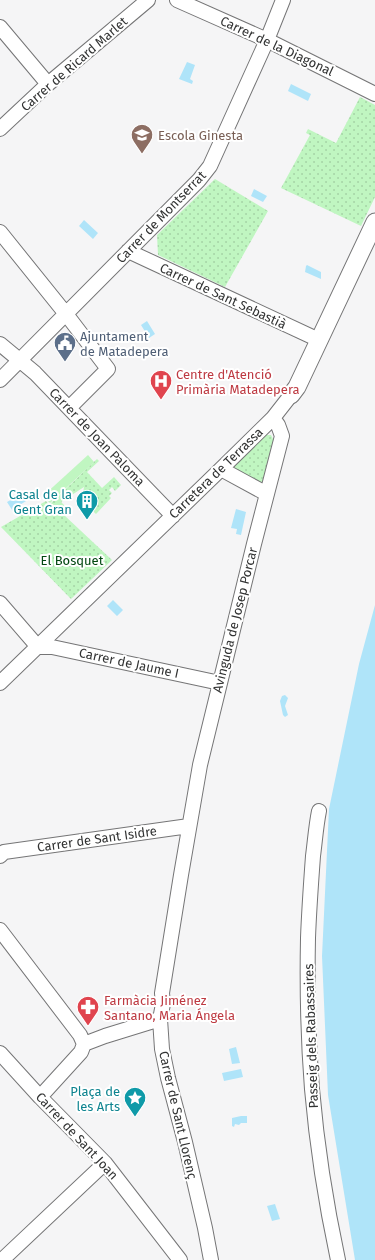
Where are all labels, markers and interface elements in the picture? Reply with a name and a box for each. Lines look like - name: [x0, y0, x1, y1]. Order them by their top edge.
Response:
- street label: Carrer de la Diagonal: [218, 13, 336, 79]
- street label: Carrer de Ricard Marlet: [18, 14, 130, 114]
- school or university icon: Escola Ginesta: [129, 122, 155, 155]
- place label: Escola Ginesta: [158, 128, 243, 143]
- street label: Carrer de Montserrat: [113, 168, 209, 266]
- street label: Carrer de Sant Sebastià: [157, 260, 289, 332]
- place label: Ajuntament de Matadepera: [80, 329, 168, 359]
- public building icon: Ajuntament de Matadepera: [52, 330, 78, 363]
- place label: Centre d'Atenció Primària Matadepera: [176, 367, 300, 397]
- hospital icon: Centre d'Atenció Primària Matadepera: [148, 368, 174, 401]
- street label: Carrer de Joan Paloma: [46, 385, 148, 489]
- street label: Carretera de Terrassa: [166, 424, 266, 522]
- place label: Casal de la Gent Gran: [9, 487, 72, 517]
- building icon: Casal de la Gent Gran: [74, 488, 100, 521]
- street label: Avinguda de Josep Porcar: [210, 546, 260, 694]
- park label: El Bosquet: [41, 553, 104, 568]
- street label: Carrer de Jaume I: [78, 645, 180, 681]
- street label: Carrer de Sant Isidre: [36, 823, 158, 855]
- street label: Passeig dels Rabassaires: [301, 963, 321, 1109]
- place label: Farmàcia Jiménez Santano, Maria Ángela: [104, 993, 235, 1023]
- pharmacy icon: Farmàcia Jiménez Santano, Maria Ángela: [75, 994, 101, 1027]
- street label: Carrer de Sant Llorenç: [156, 1050, 200, 1180]
- place label: Plaça de les Arts: [70, 1084, 120, 1114]
- place icon: Plaça de les Arts: [122, 1085, 148, 1118]
- street label: Carrer de Sant Joan: [33, 1089, 121, 1183]

